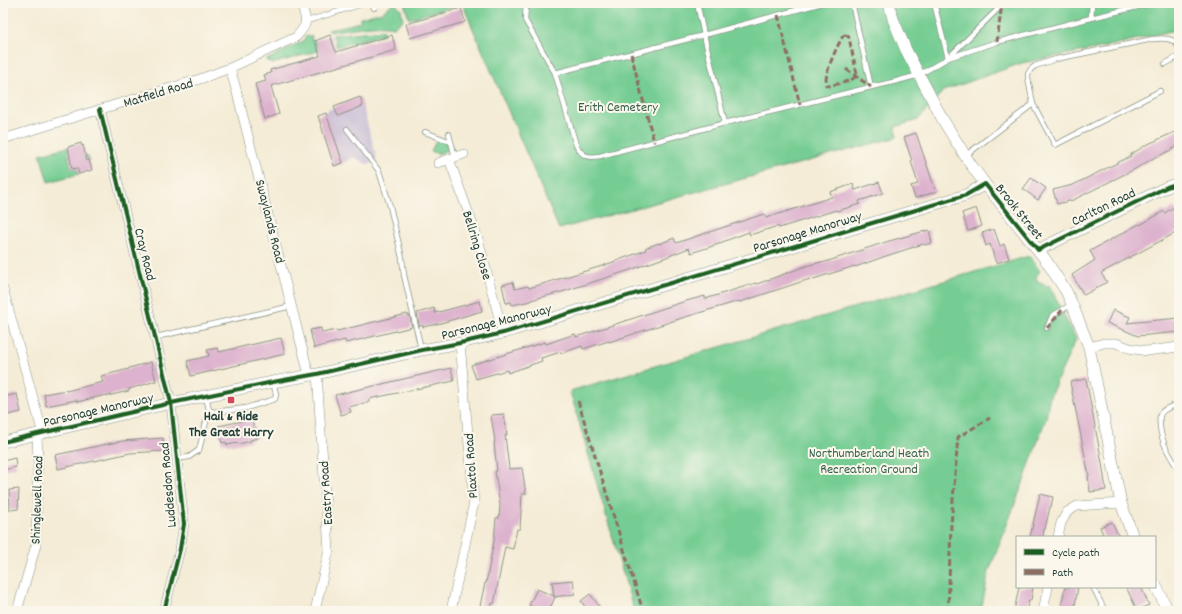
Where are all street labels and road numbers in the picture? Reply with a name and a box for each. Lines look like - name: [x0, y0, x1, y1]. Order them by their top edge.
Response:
- street label: Matfield Road: [121, 74, 196, 114]
- street label: Swaylands Road: [249, 178, 289, 265]
- street label: Brook Street: [990, 180, 1047, 245]
- street label: Carlton Road: [1068, 184, 1139, 232]
- street label: Parsonage Manorway: [751, 207, 865, 259]
- street label: Bellring Close: [456, 208, 496, 283]
- street label: Cray Road: [128, 226, 160, 283]
- street label: Parsonage Manorway: [439, 300, 554, 346]
- street label: Parsonage Manorway: [41, 388, 156, 433]
- street label: Plaxtol Road: [460, 432, 484, 499]
- street label: Luddesdon Road: [155, 441, 183, 528]
- street label: Shinglewell Road: [26, 456, 50, 545]
- street label: Eastry Road: [315, 460, 339, 526]

